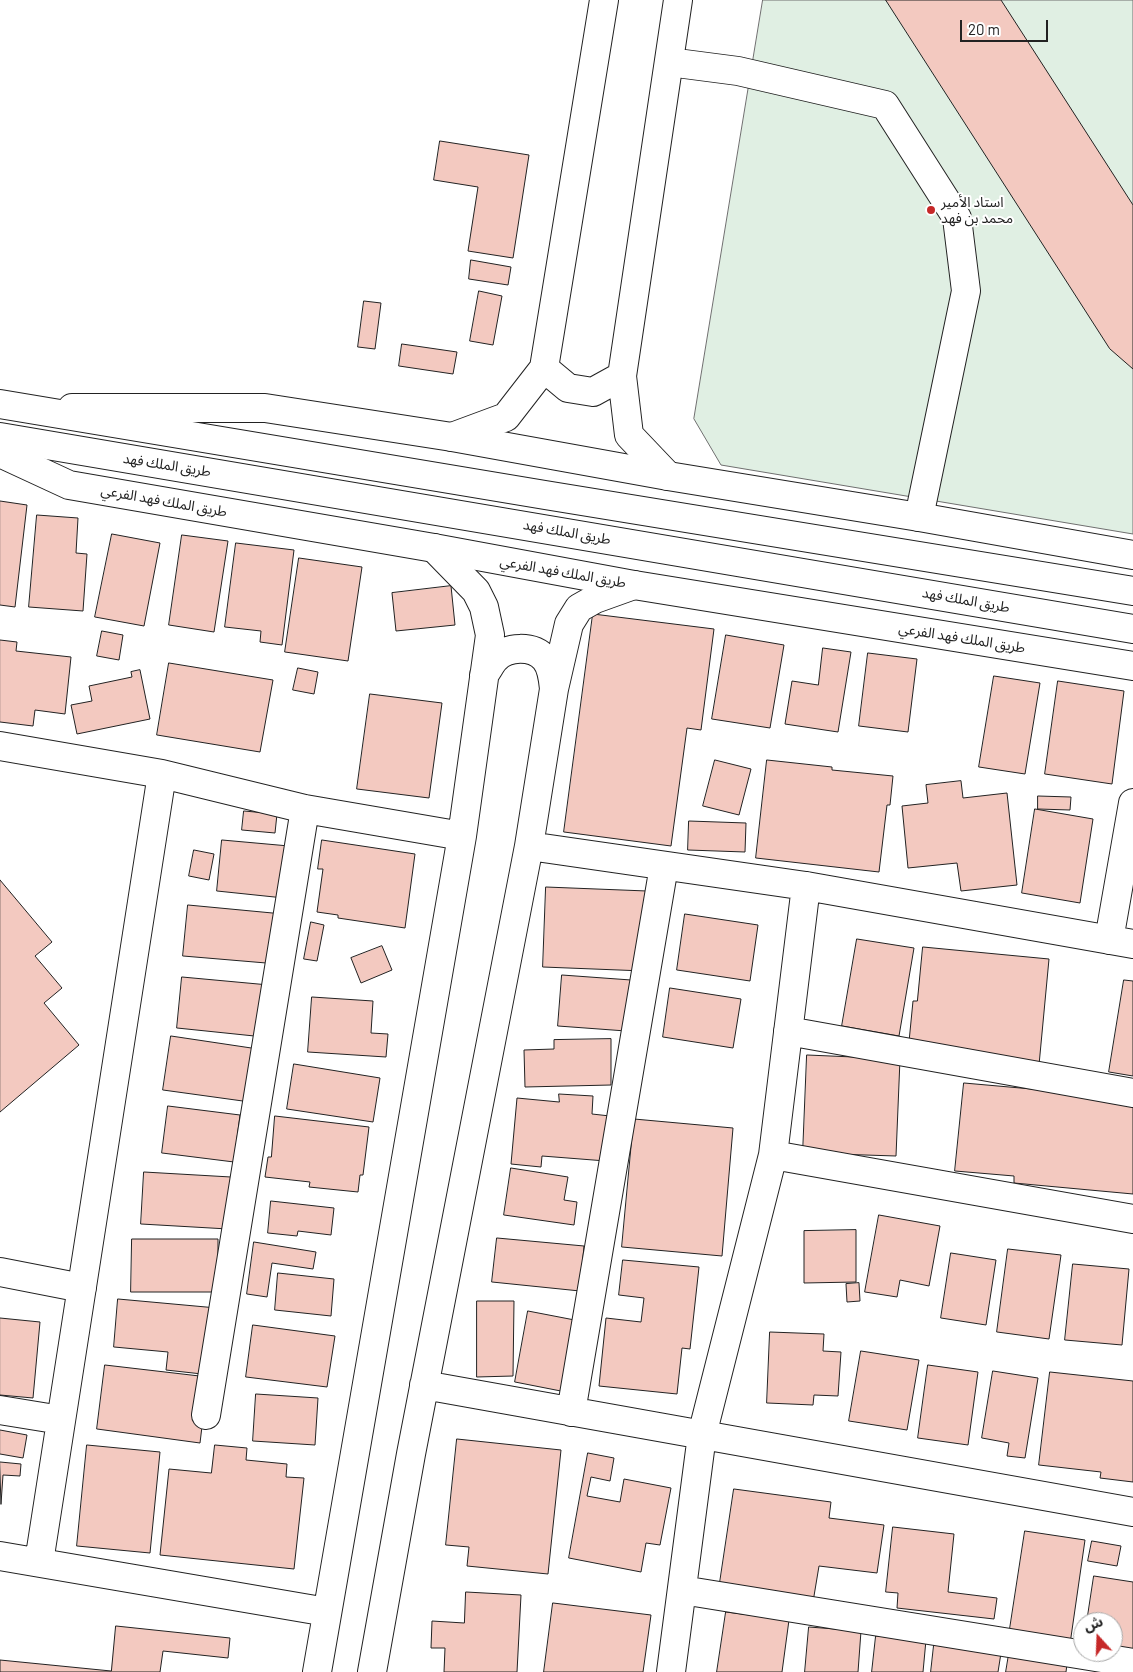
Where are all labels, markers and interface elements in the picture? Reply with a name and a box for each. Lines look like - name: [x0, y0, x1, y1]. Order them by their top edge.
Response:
- scale bar: [963, 10, 1050, 42]
- text: 20 m: [968, 20, 1000, 38]
- place label: استاد الأمير محمد بن فهد: [941, 194, 1013, 226]
- marker: استاد الأمير محمد بن فهد: [925, 204, 937, 216]
- street label: طريق الملك فهد: [122, 450, 212, 480]
- street label: طريق الملك فهد الفرعي: [100, 482, 228, 520]
- street label: طريق الملك فهد: [522, 516, 612, 548]
- street label: طريق الملك فهد الفرعي: [499, 553, 627, 591]
- street label: طريق الملك فهد: [921, 584, 1011, 616]
- street label: طريق الملك فهد الفرعي: [898, 620, 1026, 656]
- north arrow: [1073, 1612, 1123, 1662]
- text: ش: [1081, 1612, 1105, 1635]

